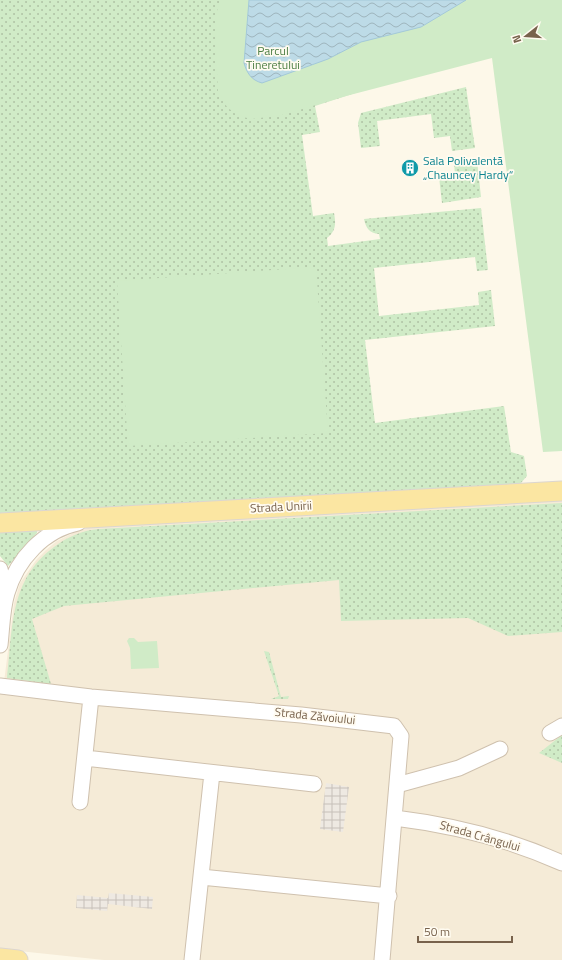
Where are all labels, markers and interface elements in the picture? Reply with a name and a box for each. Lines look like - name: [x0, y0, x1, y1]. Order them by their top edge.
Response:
- north arrow: [506, 16, 546, 56]
- text: N: [508, 33, 525, 45]
- park label: Parcul Tineretului: [246, 41, 300, 74]
- place label: Sala Polivalentă „Chauncey Hardy“: [423, 151, 513, 184]
- building icon: Sala Polivalentă „Chauncey Hardy“: [400, 158, 420, 178]
- street label: Strada Unirii: [250, 495, 312, 518]
- street label: Strada Zăvoiului: [274, 702, 356, 729]
- street label: Strada Crângului: [438, 815, 523, 856]
- scale bar: [418, 918, 512, 944]
- text: 50 m: [424, 922, 450, 941]

